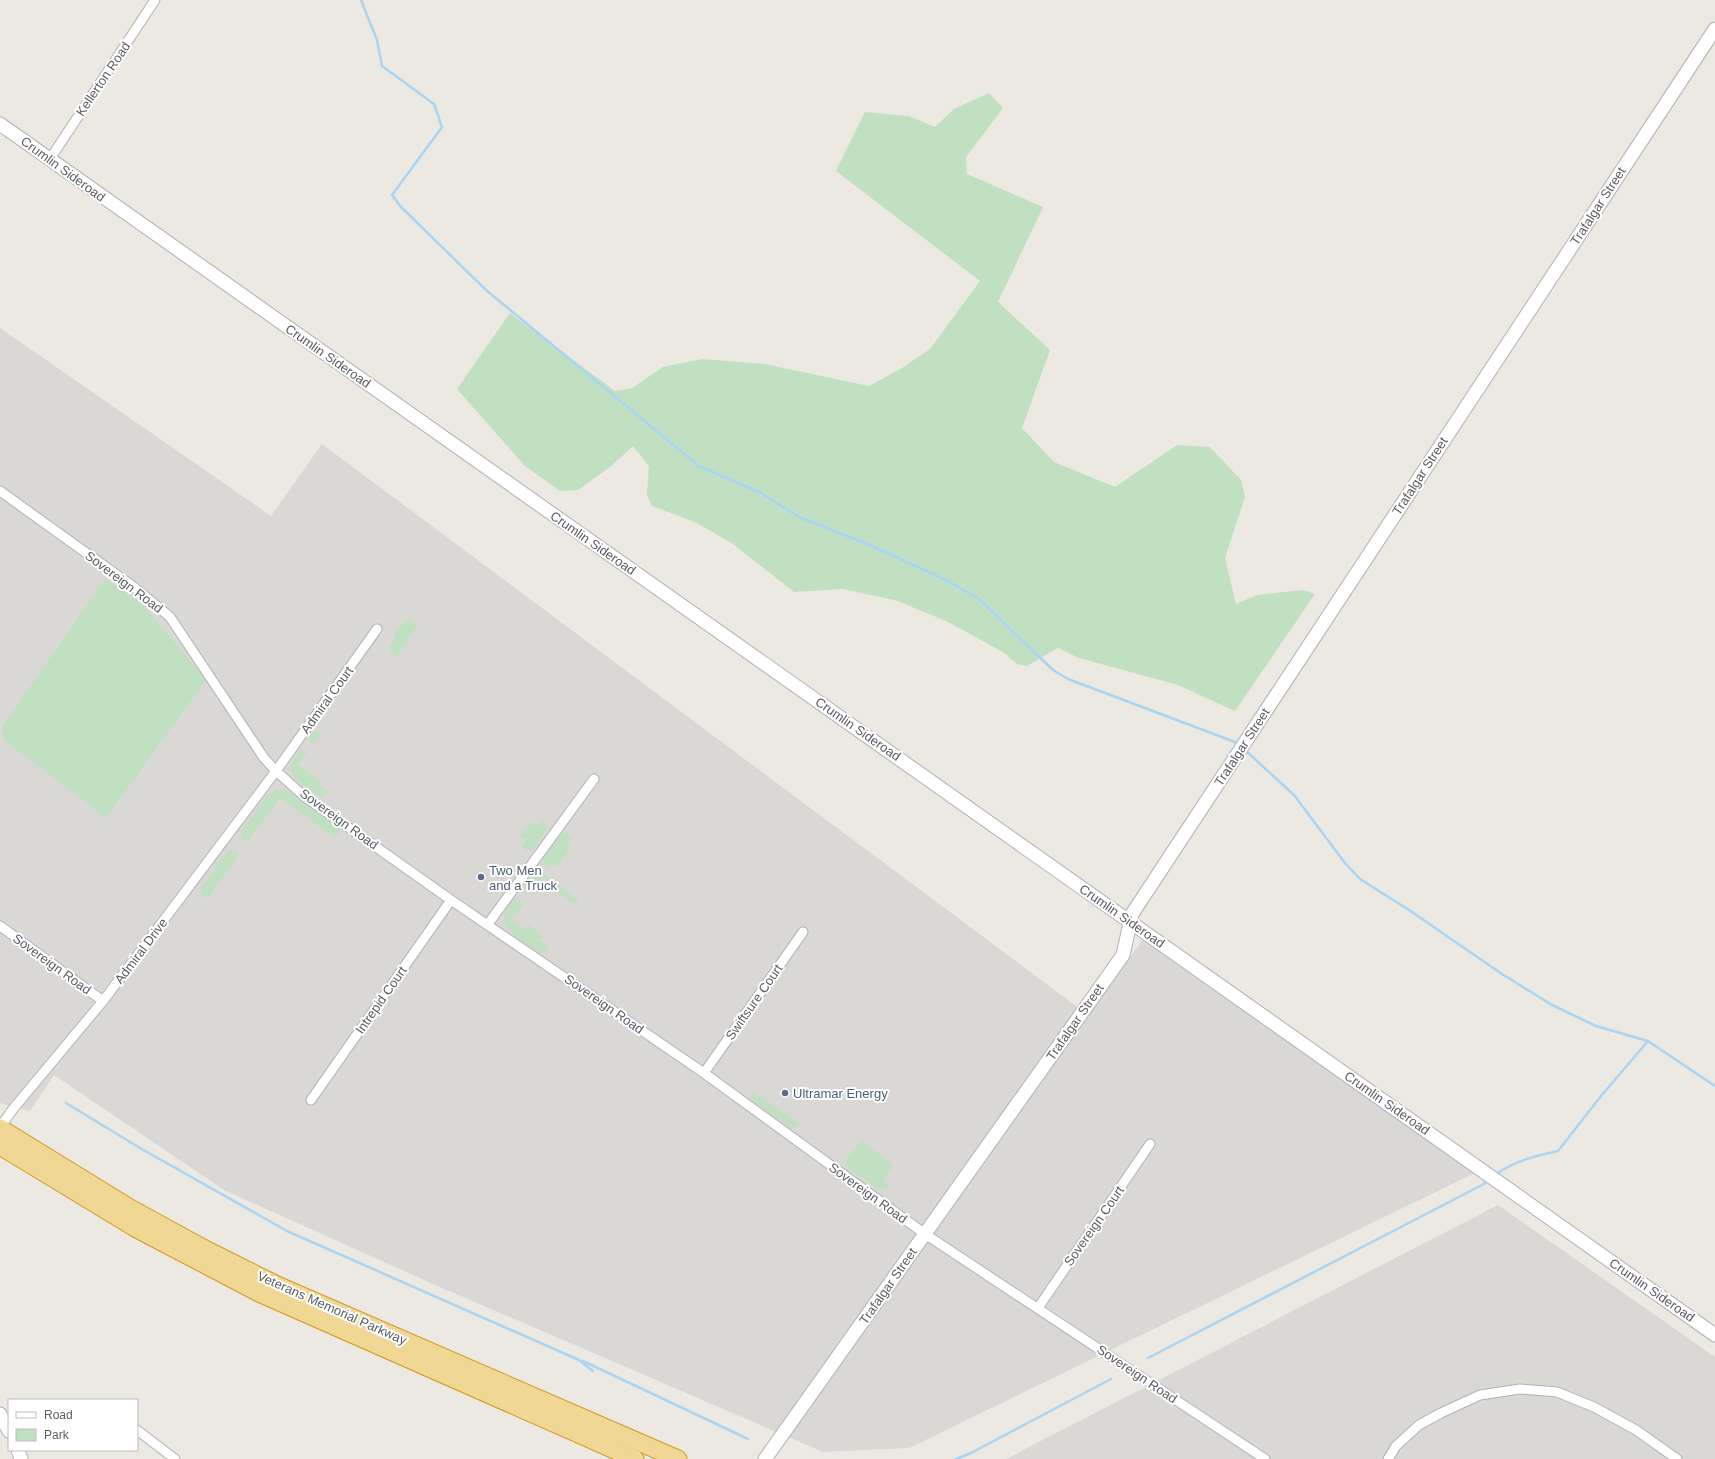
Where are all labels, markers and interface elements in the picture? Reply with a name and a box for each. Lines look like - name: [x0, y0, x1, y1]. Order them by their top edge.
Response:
- street label: Kellerton Road: [73, 39, 133, 119]
- street label: Crumlin Sideroad: [18, 133, 108, 205]
- street label: Trafalgar Street: [1567, 164, 1629, 248]
- street label: Crumlin Sideroad: [283, 321, 373, 391]
- street label: Trafalgar Street: [1389, 434, 1451, 518]
- street label: Crumlin Sideroad: [548, 508, 638, 578]
- street label: Sovereign Road: [82, 548, 166, 616]
- street label: Admiral Court: [298, 663, 357, 737]
- street label: Crumlin Sideroad: [813, 694, 903, 764]
- street label: Trafalgar Street: [1211, 705, 1273, 789]
- street label: Sovereign Road: [297, 786, 381, 852]
- place label: Two Men and a Truck: [489, 863, 557, 893]
- marker: Two Men and a Truck: [476, 872, 486, 882]
- street label: Crumlin Sideroad: [1077, 881, 1167, 951]
- street label: Admiral Drive: [112, 915, 170, 987]
- street label: Sovereign Road: [10, 931, 94, 997]
- street label: Swiftsure Court: [722, 961, 786, 1043]
- street label: Intrepid Court: [352, 963, 410, 1037]
- street label: Sovereign Road: [562, 971, 646, 1037]
- street label: Trafalgar Street: [1043, 981, 1107, 1063]
- street label: Crumlin Sideroad: [1342, 1068, 1432, 1138]
- place label: Ultramar Energy: [793, 1086, 888, 1101]
- marker: Ultramar Energy: [780, 1088, 790, 1098]
- street label: Sovereign Road: [826, 1160, 910, 1226]
- street label: Sovereign Court: [1061, 1183, 1127, 1269]
- street label: Trafalgar Street: [856, 1245, 920, 1327]
- street label: Crumlin Sideroad: [1607, 1255, 1697, 1325]
- street label: Veterans Memorial Parkway: [255, 1268, 409, 1348]
- street label: Sovereign Road: [1094, 1342, 1180, 1406]
- legend: [8, 1399, 138, 1451]
- text: Road: [44, 1408, 73, 1422]
- text: Park: [44, 1428, 70, 1442]

